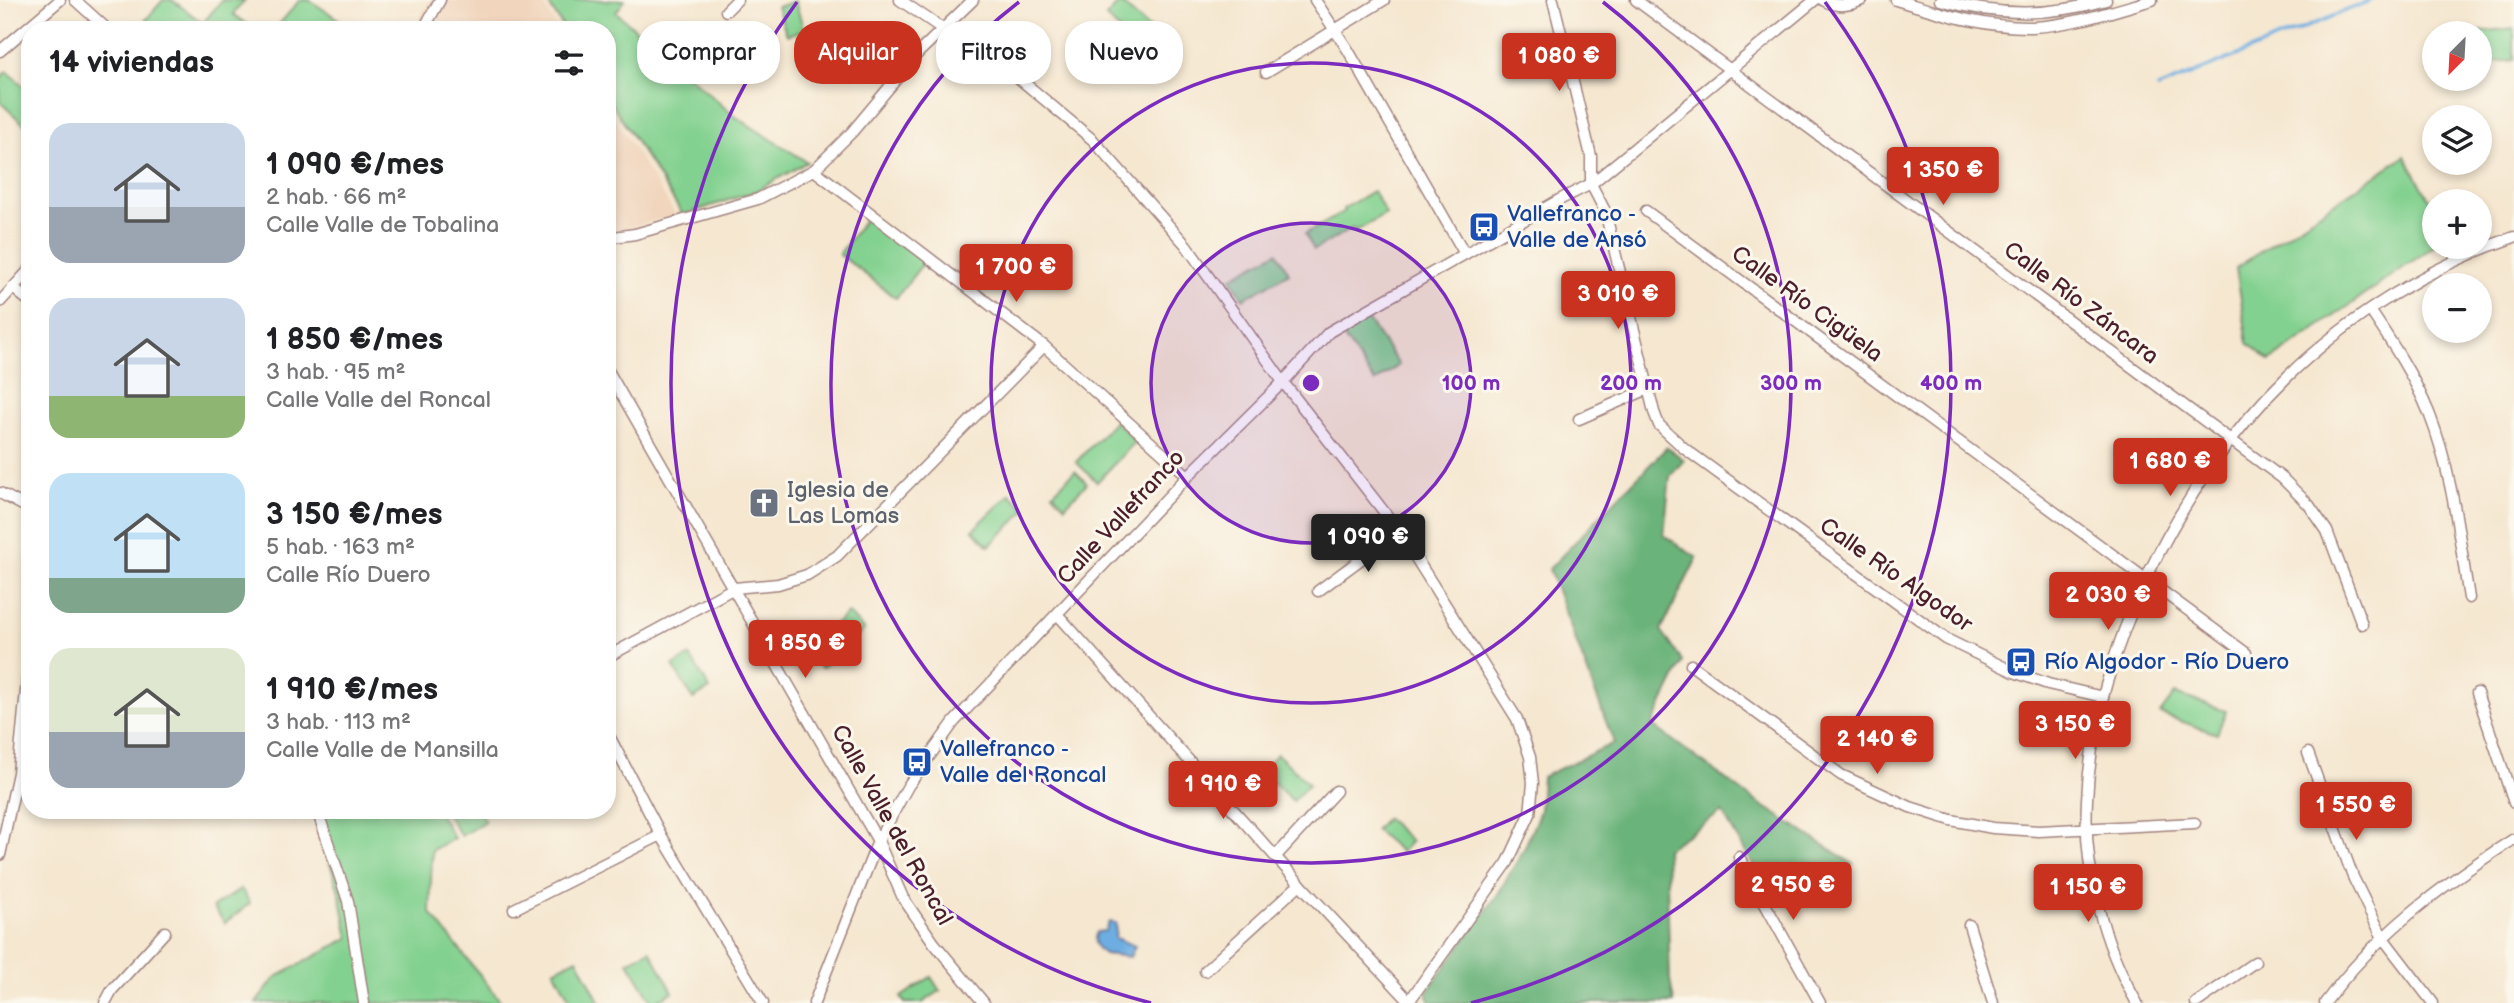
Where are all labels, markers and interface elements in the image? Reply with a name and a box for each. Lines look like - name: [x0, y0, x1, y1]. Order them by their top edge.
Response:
- chip: Comprar: [637, 21, 780, 84]
- chip: Alquilar: [794, 21, 922, 84]
- chip: Filtros: [936, 21, 1051, 84]
- chip: Nuevo: [1065, 21, 1183, 84]
- north arrow: [2422, 21, 2492, 91]
- map controls: [2422, 21, 2492, 343]
- pin: 1 080 €: [1494, 34, 1624, 93]
- text: 1 080 €: [1518, 42, 1600, 70]
- icon: filters: [550, 44, 588, 82]
- text: 14 viviendas: [49, 45, 214, 81]
- button: layers: [2422, 105, 2492, 175]
- text: 1 090 €/mes: [266, 147, 444, 183]
- pin: 1 350 €: [1878, 148, 2008, 207]
- icon: home: [105, 151, 189, 235]
- text: 1 350 €: [1903, 156, 1983, 184]
- text: 2 hab. · 66 m²: [266, 183, 406, 211]
- button: +: [2422, 189, 2492, 259]
- place label: Vallefranco - Valle de Ansó: [1507, 200, 1647, 254]
- bus stop icon: Vallefranco - Valle de Ansó: [1467, 210, 1501, 244]
- text: Calle Valle de Tobalina: [266, 211, 499, 239]
- street label: Calle Río Záncara: [1998, 236, 2164, 370]
- street label: Calle Río Cigüela: [1726, 240, 1888, 368]
- pin: 1 700 €: [951, 244, 1081, 304]
- text: 1 700 €: [976, 253, 1056, 281]
- pin: 3 010 €: [1553, 272, 1683, 331]
- button: −: [2422, 273, 2492, 343]
- text: 3 010 €: [1577, 280, 1659, 308]
- text: 1 850 €/mes: [266, 322, 443, 358]
- icon: home: [105, 326, 189, 410]
- text: 3 hab. · 95 m²: [266, 358, 405, 386]
- centre of rings: [1299, 371, 1323, 395]
- text: 100 m: [1442, 371, 1500, 396]
- text: 200 m: [1600, 371, 1662, 396]
- text: 300 m: [1760, 371, 1822, 396]
- text: 400 m: [1920, 371, 1982, 396]
- text: Calle Valle del Roncal: [266, 386, 491, 414]
- pin: 1 680 €: [2105, 438, 2235, 498]
- street label: Calle Vallefranco: [1051, 444, 1191, 590]
- text: 1 680 €: [2129, 447, 2211, 475]
- place label: Iglesia de Las Lomas: [787, 476, 899, 530]
- church icon: Iglesia de Las Lomas: [747, 486, 781, 520]
- text: 3 150 €/mes: [266, 497, 443, 533]
- icon: home: [105, 501, 189, 585]
- street label: Calle Río Algodor: [1814, 512, 1978, 639]
- pin: 1 090 €: [1303, 514, 1433, 574]
- text: 1 090 €: [1327, 523, 1409, 551]
- text: 5 hab. · 163 m²: [266, 533, 415, 561]
- text: Calle Río Duero: [266, 561, 431, 589]
- pin: 2 030 €: [2043, 572, 2173, 632]
- text: 2 030 €: [2065, 581, 2151, 609]
- pin: 1 850 €: [740, 620, 870, 680]
- text: 1 850 €: [765, 629, 845, 657]
- bus stop icon: Río Algodor - Río Duero: [2004, 645, 2038, 679]
- place label: Río Algodor - Río Duero: [2044, 648, 2289, 676]
- text: 1 910 €/mes: [266, 672, 438, 708]
- icon: home: [105, 676, 189, 760]
- pin: 3 150 €: [2010, 702, 2140, 761]
- text: 3 hab. · 113 m²: [266, 708, 411, 736]
- text: 3 150 €: [2035, 710, 2115, 738]
- pin: 2 140 €: [1812, 716, 1942, 776]
- street label: Calle Valle del Roncal: [825, 720, 959, 930]
- text: 2 140 €: [1836, 725, 1918, 753]
- place label: Vallefranco - Valle del Roncal: [940, 735, 1106, 789]
- text: Calle Valle de Mansilla: [266, 736, 499, 764]
- bus stop icon: Vallefranco - Valle del Roncal: [900, 745, 934, 779]
- pin: 1 910 €: [1158, 762, 1288, 821]
- text: 1 910 €: [1185, 770, 1261, 798]
- pin: 1 550 €: [2291, 782, 2421, 842]
- text: 1 550 €: [2316, 791, 2396, 819]
- pin: 2 950 €: [1728, 862, 1858, 922]
- pin: 1 150 €: [2023, 864, 2153, 924]
- text: 2 950 €: [1751, 871, 1835, 899]
- text: 1 150 €: [2050, 873, 2126, 901]

